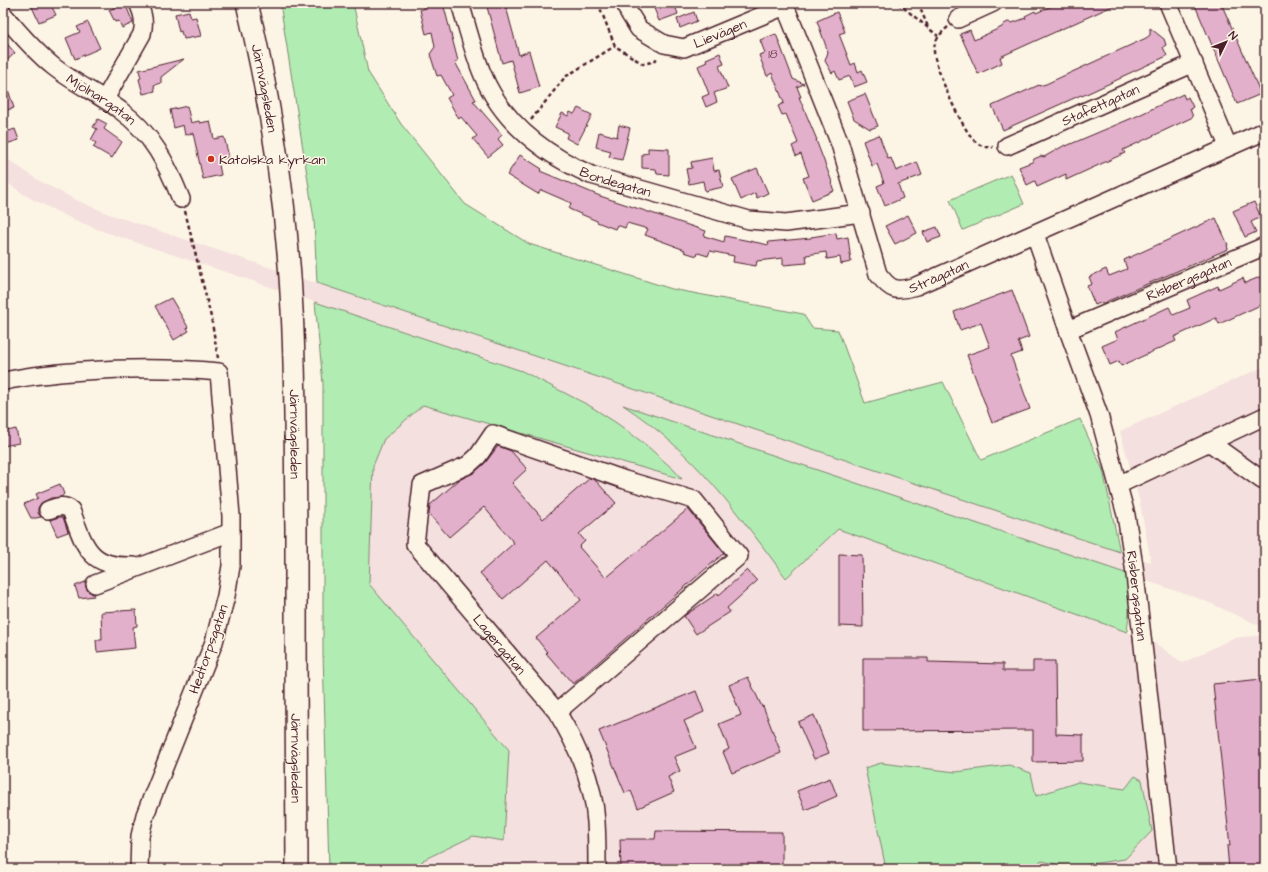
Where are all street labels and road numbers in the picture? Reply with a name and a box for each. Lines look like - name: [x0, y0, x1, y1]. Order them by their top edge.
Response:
- street label: Lievägen: [691, 14, 750, 54]
- street label: Järnvägsleden: [246, 42, 282, 134]
- street label: Mjölnargatan: [62, 69, 140, 130]
- street label: Stafettgatan: [1059, 80, 1143, 132]
- street label: Bondegatan: [576, 162, 653, 203]
- street label: Risbergsgatan: [1143, 253, 1235, 307]
- street label: Strågatan: [906, 255, 972, 299]
- street label: Järnvägsleden: [284, 389, 305, 479]
- street label: Risbergsgatan: [1121, 549, 1151, 642]
- street label: Hedtorpsgatan: [184, 602, 234, 697]
- street label: Lagergatan: [468, 610, 530, 679]
- street label: Järnvägsleden: [285, 713, 306, 803]

